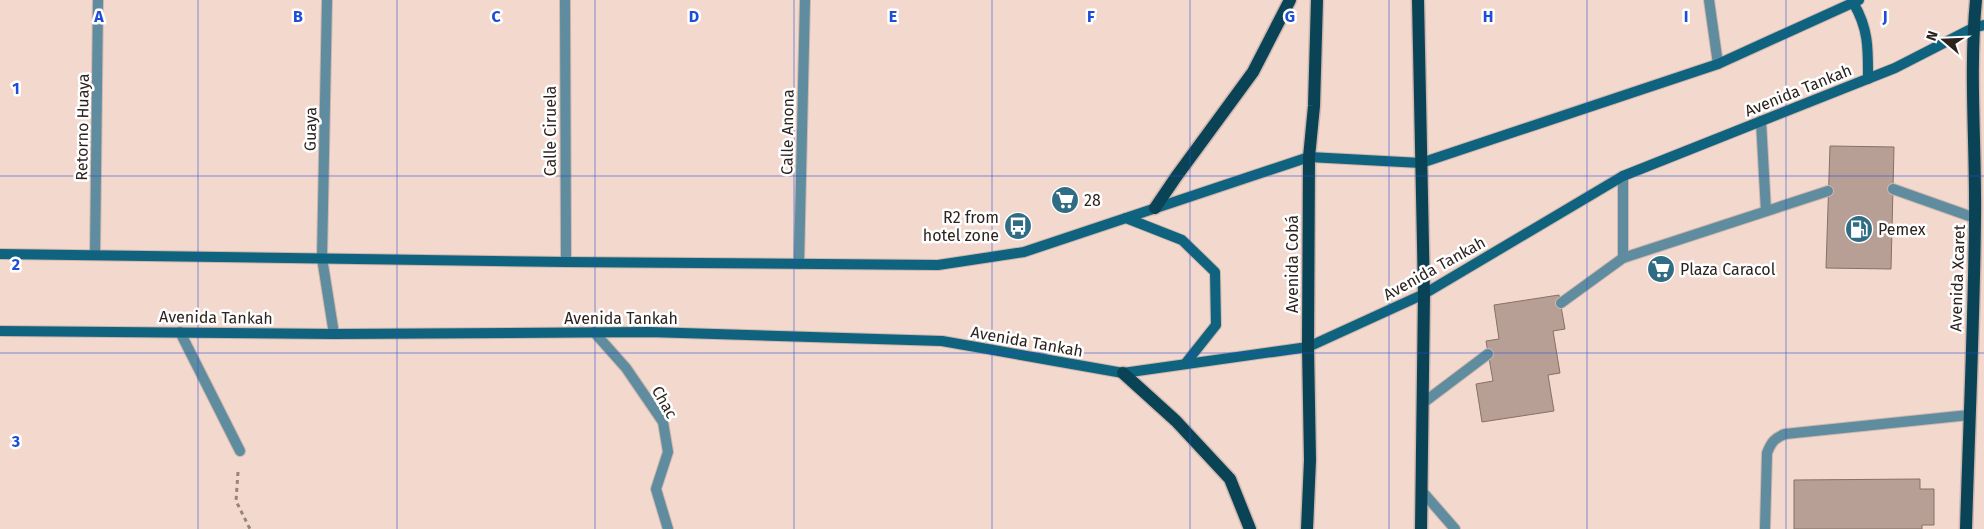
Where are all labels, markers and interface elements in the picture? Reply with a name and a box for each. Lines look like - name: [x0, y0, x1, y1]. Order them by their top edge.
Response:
- text: A: [93, 7, 104, 26]
- text: B: [293, 7, 303, 26]
- text: C: [491, 7, 501, 26]
- text: D: [689, 7, 699, 26]
- text: E: [889, 7, 897, 26]
- text: F: [1087, 7, 1095, 26]
- text: G: [1285, 7, 1295, 26]
- text: H: [1483, 7, 1493, 26]
- text: I: [1684, 7, 1688, 26]
- text: J: [1881, 7, 1888, 26]
- north arrow: [1919, 15, 1969, 65]
- text: N: [1923, 29, 1942, 43]
- street label: Avenida Tankah: [1742, 60, 1854, 121]
- street label: Retorno Huaya: [72, 73, 93, 181]
- text: 1: [12, 79, 20, 98]
- street label: Calle Ciruela: [541, 86, 560, 176]
- street label: Calle Anona: [777, 89, 798, 175]
- street label: Guaya: [301, 107, 320, 151]
- supermarket icon: 28: [1050, 185, 1080, 215]
- place label: 28: [1084, 191, 1101, 210]
- place label: R2 from hotel zone: [923, 208, 999, 245]
- bus stop icon: R2 from hotel zone: [1003, 211, 1033, 241]
- fuel station icon: Pemex: [1844, 214, 1874, 244]
- street label: Avenida Cobá: [1283, 215, 1302, 313]
- place label: Pemex: [1878, 220, 1926, 239]
- street label: Avenida Xcaret: [1946, 224, 1969, 332]
- street label: Avenida Tankah: [1380, 233, 1489, 304]
- supermarket icon: Plaza Caracol: [1646, 254, 1676, 284]
- text: 2: [12, 255, 20, 274]
- place label: Plaza Caracol: [1680, 260, 1776, 279]
- street label: Avenida Tankah: [159, 307, 273, 328]
- street label: Avenida Tankah: [564, 309, 678, 328]
- street label: Avenida Tankah: [969, 322, 1085, 361]
- street label: Chac: [648, 383, 682, 422]
- text: 3: [11, 432, 20, 451]

